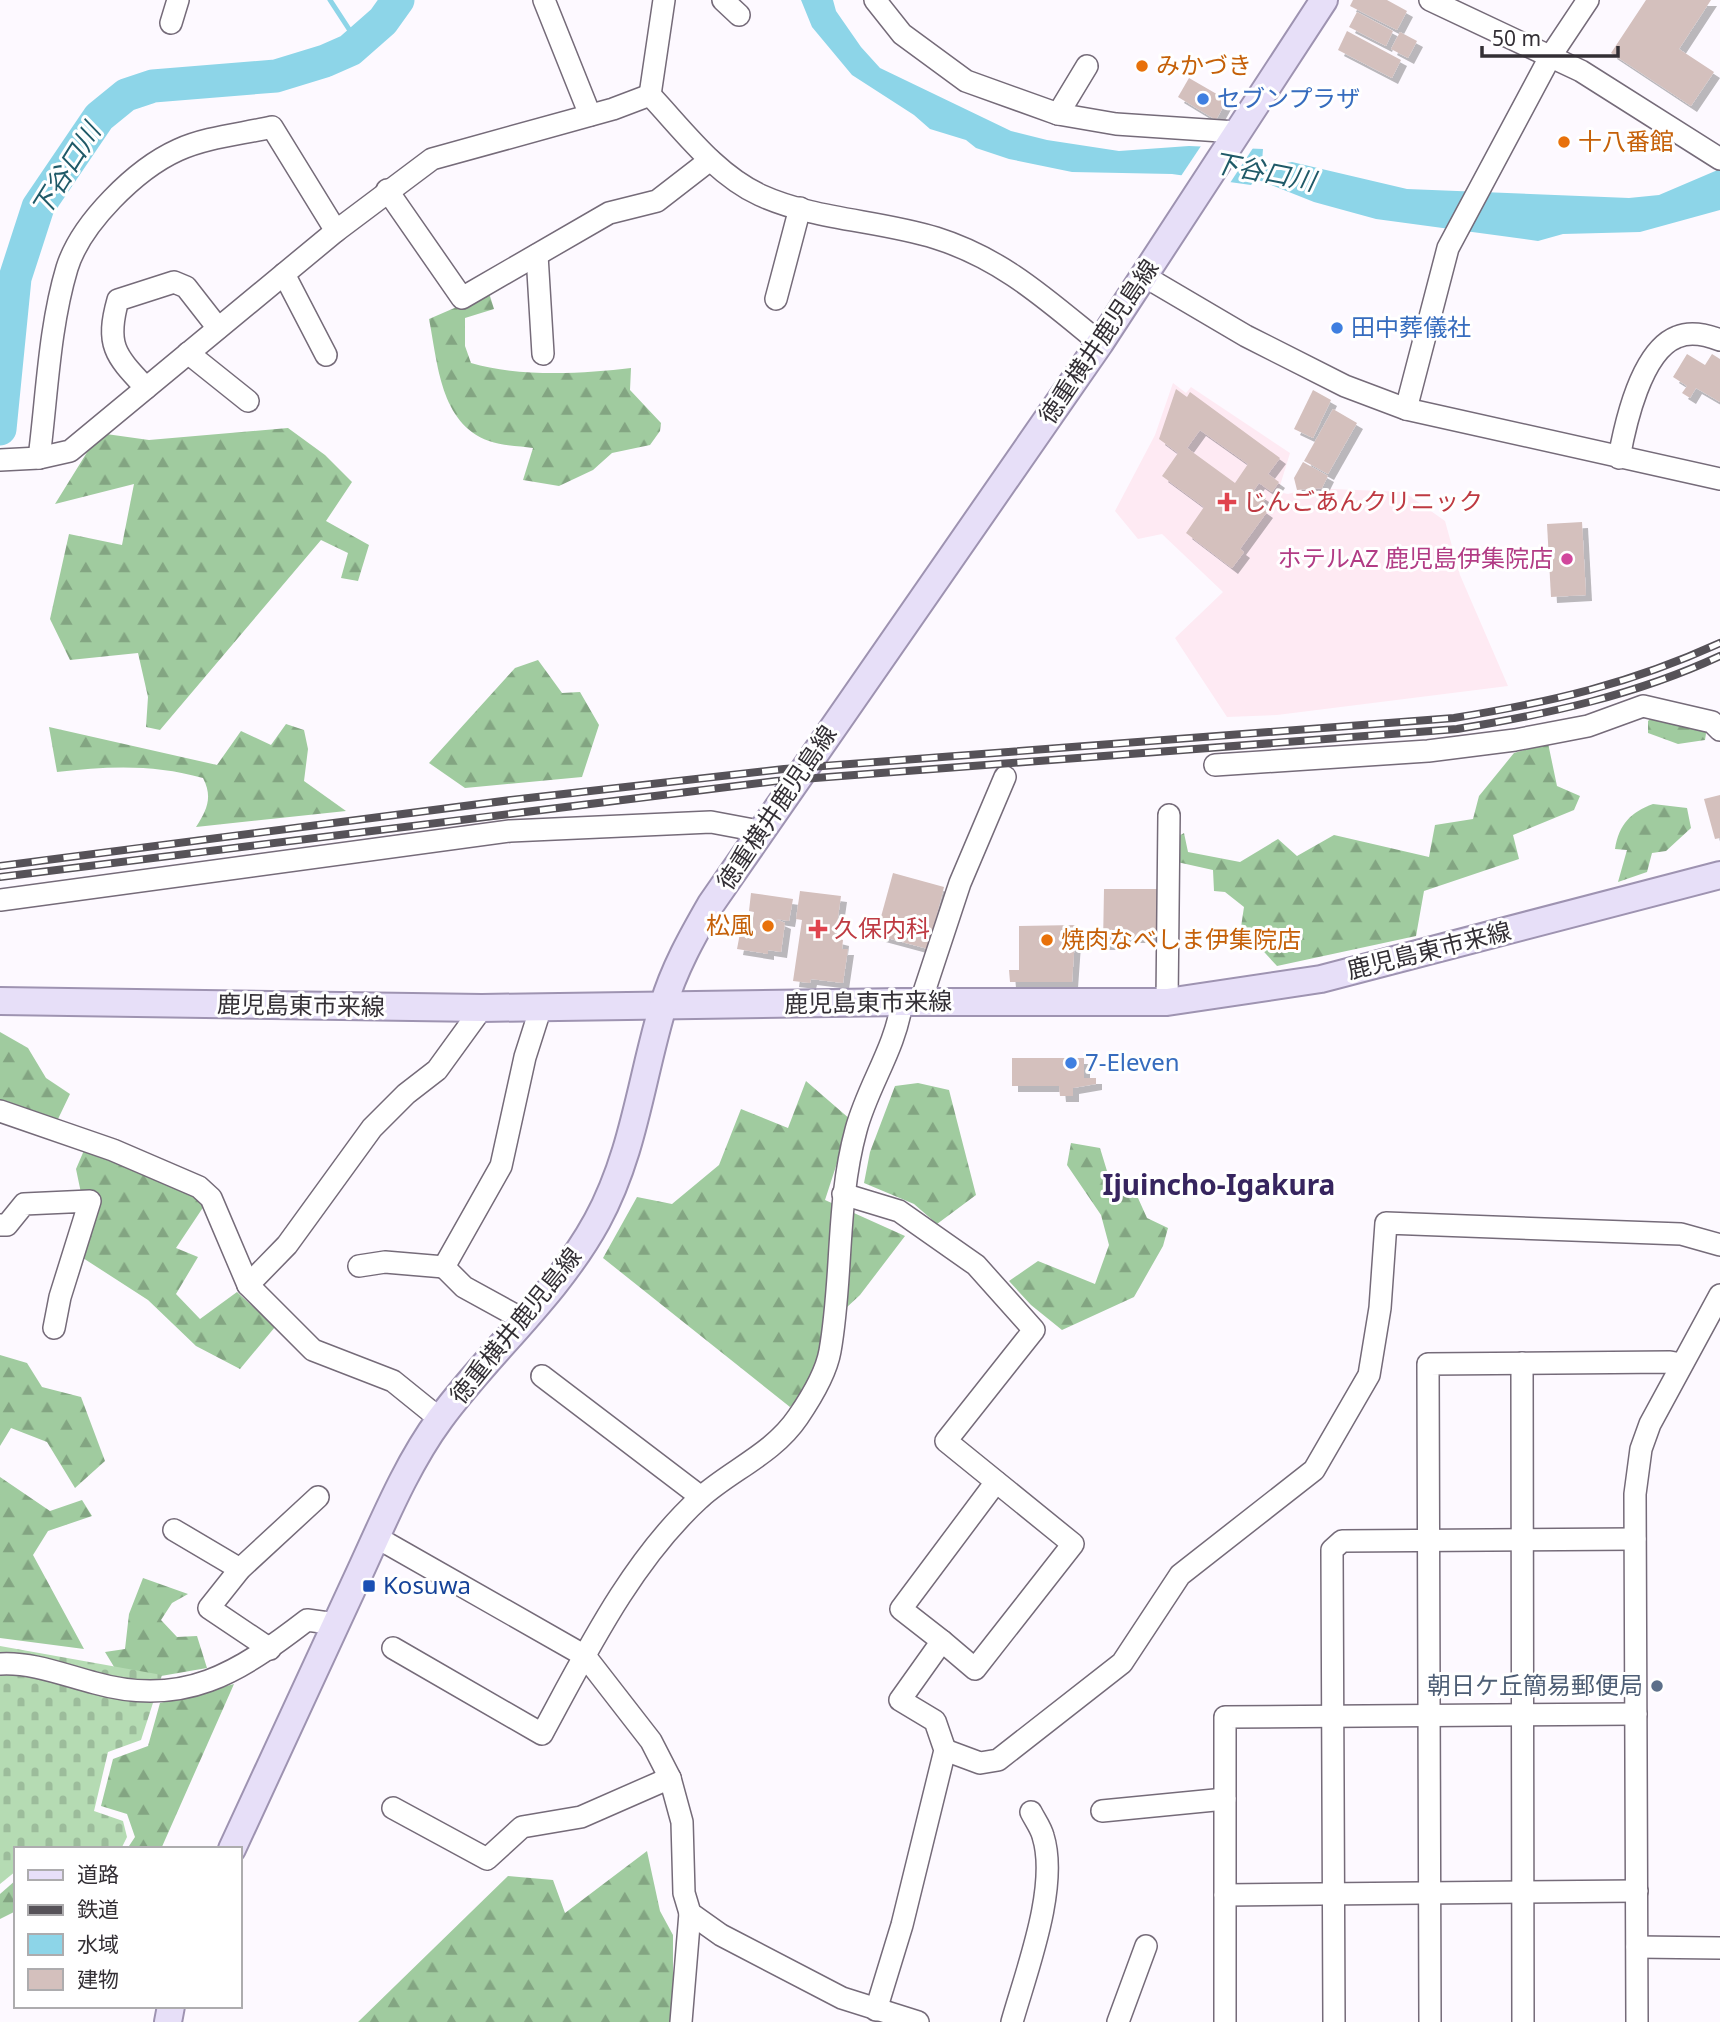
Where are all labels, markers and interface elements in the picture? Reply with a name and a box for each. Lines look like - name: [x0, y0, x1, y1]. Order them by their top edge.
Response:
- scale bar: [1482, 14, 1618, 58]
- text: 50 m: [1492, 24, 1541, 52]
- place label: みかづき: [1156, 48, 1252, 81]
- marker: みかづき: [1134, 58, 1150, 74]
- place label: セブンプラザ: [1217, 81, 1360, 114]
- marker: セブンプラザ: [1195, 91, 1211, 107]
- water label: 下谷口川: [22, 113, 110, 223]
- place label: 十八番館: [1578, 124, 1674, 157]
- marker: 十八番館: [1556, 134, 1572, 150]
- water label: 下谷口川: [1210, 143, 1322, 199]
- street label: 徳重横井鹿児島線: [1030, 252, 1165, 430]
- place label: 田中葬儀社: [1351, 310, 1471, 343]
- marker: 田中葬儀社: [1329, 320, 1345, 336]
- place label: じんごあんクリニック: [1243, 484, 1483, 517]
- marker: じんごあんクリニック: [1217, 492, 1237, 512]
- place label: ホテルAZ 鹿児島伊集院店: [1278, 541, 1553, 574]
- marker: ホテルAZ 鹿児島伊集院店: [1559, 551, 1575, 567]
- street label: 徳重横井鹿児島線: [708, 718, 843, 896]
- place label: 松風: [706, 908, 754, 941]
- place label: 久保内科: [834, 911, 930, 944]
- street label: 鹿児島東市来線: [1343, 913, 1514, 986]
- marker: 松風: [760, 918, 776, 934]
- marker: 久保内科: [808, 919, 828, 939]
- place label: 焼肉なべしま伊集院店: [1061, 922, 1301, 955]
- marker: 焼肉なべしま伊集院店: [1039, 932, 1055, 948]
- street label: 鹿児島東市来線: [784, 984, 952, 1019]
- street label: 鹿児島東市来線: [217, 987, 385, 1022]
- place label: 7-Eleven: [1085, 1045, 1180, 1078]
- marker: 7-Eleven: [1063, 1055, 1079, 1071]
- district label: Ijuincho-Igakura: [1103, 1165, 1335, 1203]
- street label: 徳重横井鹿児島線: [442, 1240, 588, 1410]
- place label: Kosuwa: [383, 1568, 471, 1601]
- marker: Kosuwa: [361, 1578, 377, 1594]
- place label: 朝日ケ丘簡易郵便局: [1427, 1668, 1643, 1701]
- marker: 朝日ケ丘簡易郵便局: [1649, 1678, 1665, 1694]
- legend: [14, 1847, 242, 2008]
- text: 道路: [77, 1860, 119, 1888]
- text: 鉄道: [77, 1895, 119, 1923]
- text: 水域: [77, 1930, 119, 1958]
- text: 建物: [77, 1965, 119, 1993]

